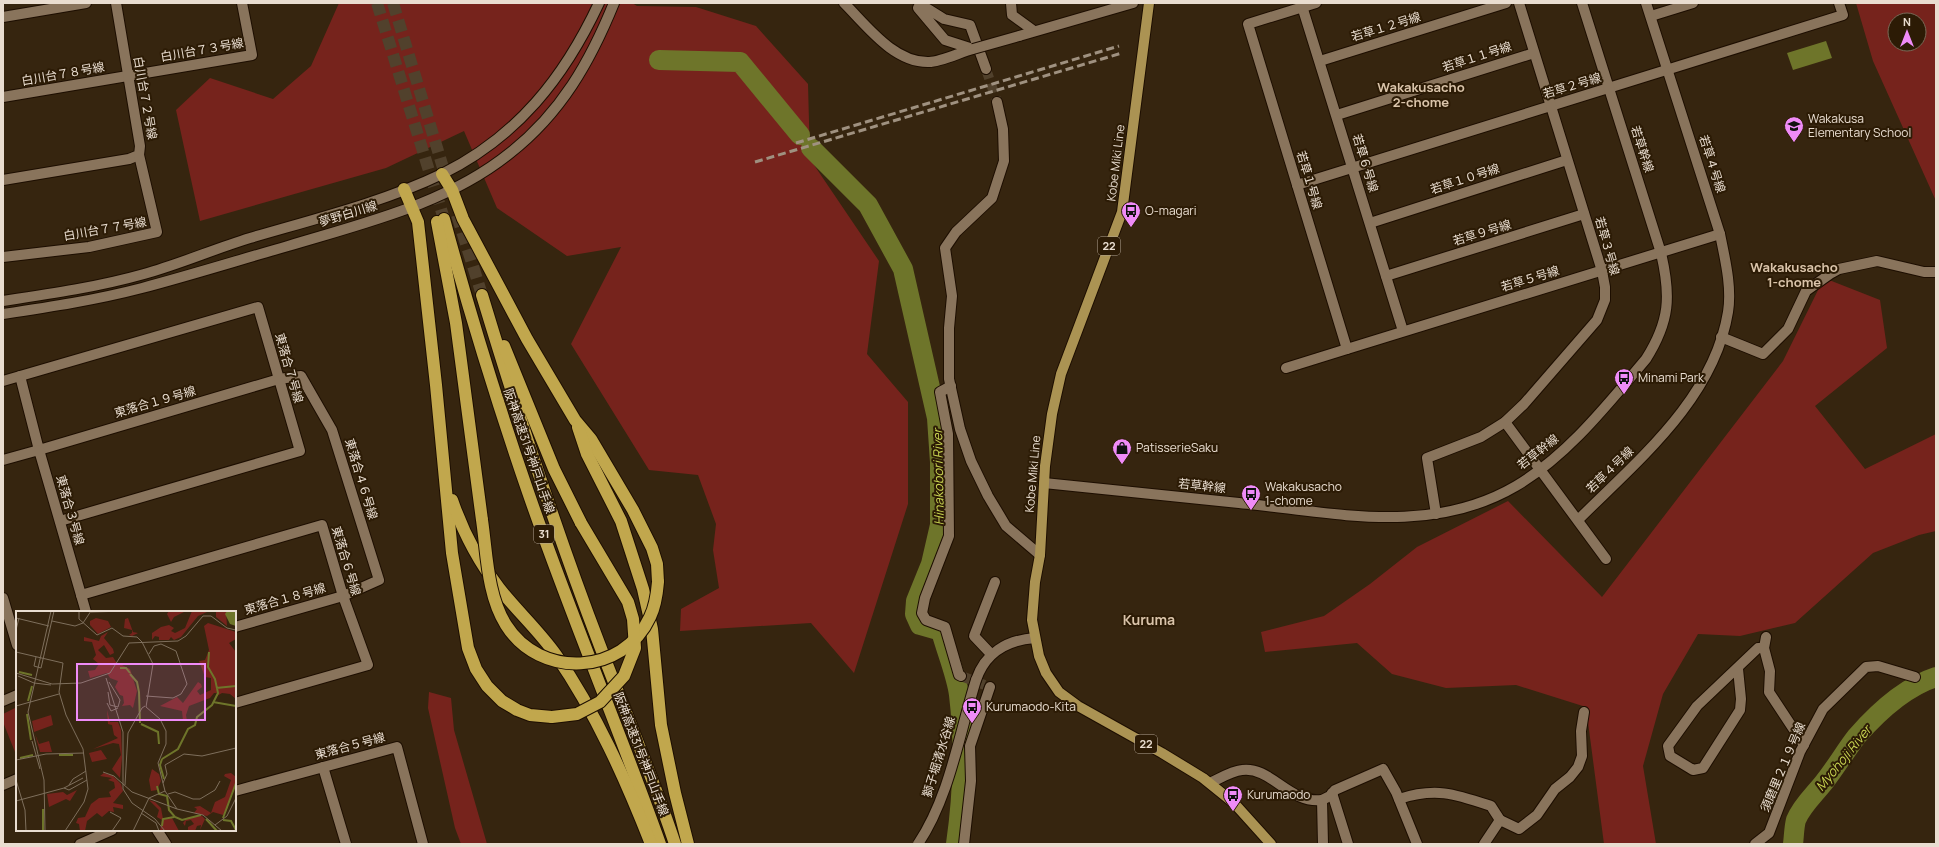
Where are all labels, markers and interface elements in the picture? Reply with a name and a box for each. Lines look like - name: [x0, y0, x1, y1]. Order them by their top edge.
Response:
- street label: 若草１２号線: [1349, 8, 1423, 45]
- north arrow: [1887, 12, 1927, 52]
- text: N: [1903, 14, 1911, 29]
- street label: 白川台７３号線: [159, 34, 245, 65]
- street label: 若草１１号線: [1440, 37, 1514, 76]
- street label: 白川台７２号線: [130, 55, 161, 141]
- street label: 白川台７８号線: [20, 58, 106, 89]
- street label: 若草２号線: [1541, 69, 1603, 102]
- district label: Wakakusacho 2-chome: [1377, 78, 1465, 111]
- place label: Wakakusa Elementary School: [1808, 110, 1911, 141]
- school or university icon: Wakakusa Elementary School: [1783, 115, 1805, 143]
- street label: 若草幹線: [1627, 123, 1658, 174]
- street label: Kobe Miki Line: [1102, 124, 1129, 202]
- street label: 若草６号線: [1349, 132, 1382, 194]
- street label: 若草４号線: [1695, 133, 1730, 195]
- street label: 若草１号線: [1293, 149, 1326, 211]
- street label: 若草１０号線: [1428, 159, 1502, 198]
- street label: 夢野白川線: [317, 197, 379, 230]
- bus stop icon: O-magari: [1120, 200, 1142, 228]
- place label: O-magari: [1145, 202, 1196, 219]
- street label: 白川台７７号線: [62, 213, 148, 244]
- street label: 若草３号線: [1591, 215, 1624, 277]
- street label: 若草９号線: [1451, 216, 1513, 249]
- road number: 22: [1098, 237, 1120, 255]
- district label: Wakakusacho 1-chome: [1750, 258, 1838, 291]
- street label: 若草５号線: [1499, 262, 1561, 295]
- street label: 東落合７号線: [271, 331, 308, 405]
- bus stop icon: Minami Park: [1613, 367, 1635, 395]
- place label: Minami Park: [1638, 369, 1705, 386]
- street label: 東落合１９号線: [112, 382, 198, 421]
- street label: 阪神高速31号神戸山手線: [500, 386, 559, 516]
- water label: Hinakobori River: [928, 426, 948, 525]
- street label: 若草幹線: [1514, 430, 1562, 473]
- street label: Kobe Miki Line: [1021, 435, 1044, 513]
- street label: 東落合４６号線: [341, 436, 382, 522]
- shop icon: PatisserieSaku: [1111, 437, 1133, 465]
- place label: PatisserieSaku: [1136, 439, 1218, 456]
- street label: 若草４号線: [1582, 443, 1637, 497]
- street label: 東落合３号線: [52, 473, 89, 547]
- street label: 若草幹線: [1177, 475, 1227, 496]
- place label: Wakakusacho 1-chome: [1265, 478, 1342, 509]
- bus stop icon: Wakakusacho 1-chome: [1240, 483, 1262, 511]
- street label: 東落合６号線: [328, 524, 365, 598]
- road number: 31: [534, 525, 554, 543]
- street label: 東落合１８号線: [242, 579, 328, 618]
- district label: Kuruma: [1123, 610, 1175, 629]
- inset map: [16, 611, 236, 831]
- street label: 阪神高速31号神戸山手線: [610, 689, 673, 818]
- bus stop icon: Kurumaodo-Kita: [961, 696, 983, 724]
- place label: Kurumaodo-Kita: [986, 698, 1076, 715]
- street label: 獅子堀清水谷線: [918, 714, 959, 800]
- street label: 須磨里２１９号線: [1756, 719, 1809, 814]
- water label: Myohoji River: [1811, 720, 1876, 795]
- street label: 東落合５号線: [313, 728, 387, 763]
- road number: 22: [1135, 735, 1157, 753]
- bus stop icon: Kurumaodo: [1222, 784, 1244, 812]
- place label: Kurumaodo: [1247, 786, 1310, 803]

